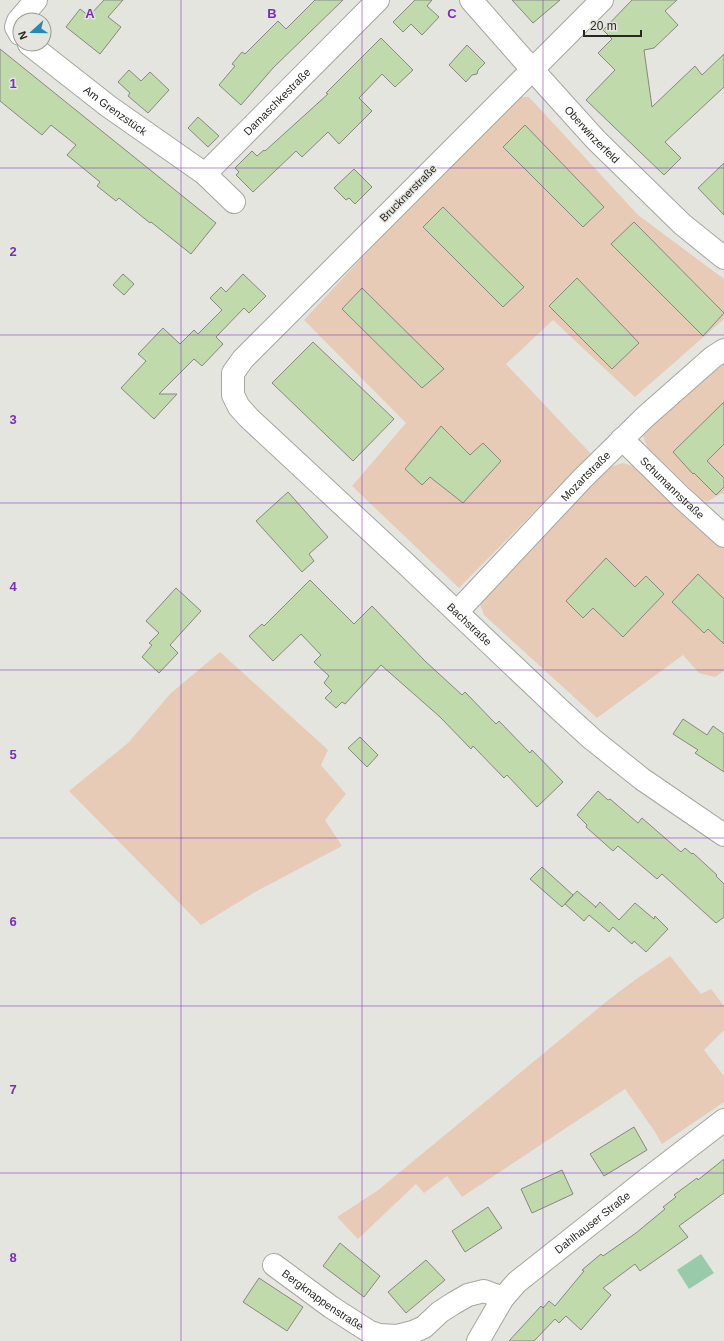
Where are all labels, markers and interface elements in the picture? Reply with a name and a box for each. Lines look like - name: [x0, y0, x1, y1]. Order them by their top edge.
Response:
- text: A: [85, 6, 95, 21]
- text: B: [267, 6, 277, 21]
- text: C: [447, 6, 457, 21]
- north arrow: [12, 12, 52, 52]
- scale bar: [584, 12, 641, 38]
- text: 20 m: [590, 19, 617, 33]
- text: N: [16, 30, 30, 41]
- street label: Damaschkestraße: [241, 66, 313, 138]
- text: 1: [9, 76, 17, 91]
- street label: Am Grenzstück: [81, 83, 150, 138]
- street label: Oberwinzerfeld: [562, 104, 622, 166]
- street label: Brucknerstraße: [377, 162, 439, 224]
- text: 2: [9, 244, 17, 259]
- text: 3: [9, 412, 17, 427]
- street label: Mozartstraße: [558, 449, 613, 503]
- street label: Schumannstraße: [638, 454, 707, 521]
- text: 4: [9, 579, 17, 594]
- street label: Bachstraße: [445, 600, 494, 648]
- text: 5: [9, 747, 17, 762]
- text: 6: [9, 914, 17, 929]
- text: 7: [9, 1082, 17, 1097]
- street label: Dahlhauser Straße: [552, 1189, 632, 1256]
- text: 8: [9, 1250, 17, 1265]
- street label: Bergknappenstraße: [280, 1267, 366, 1332]

